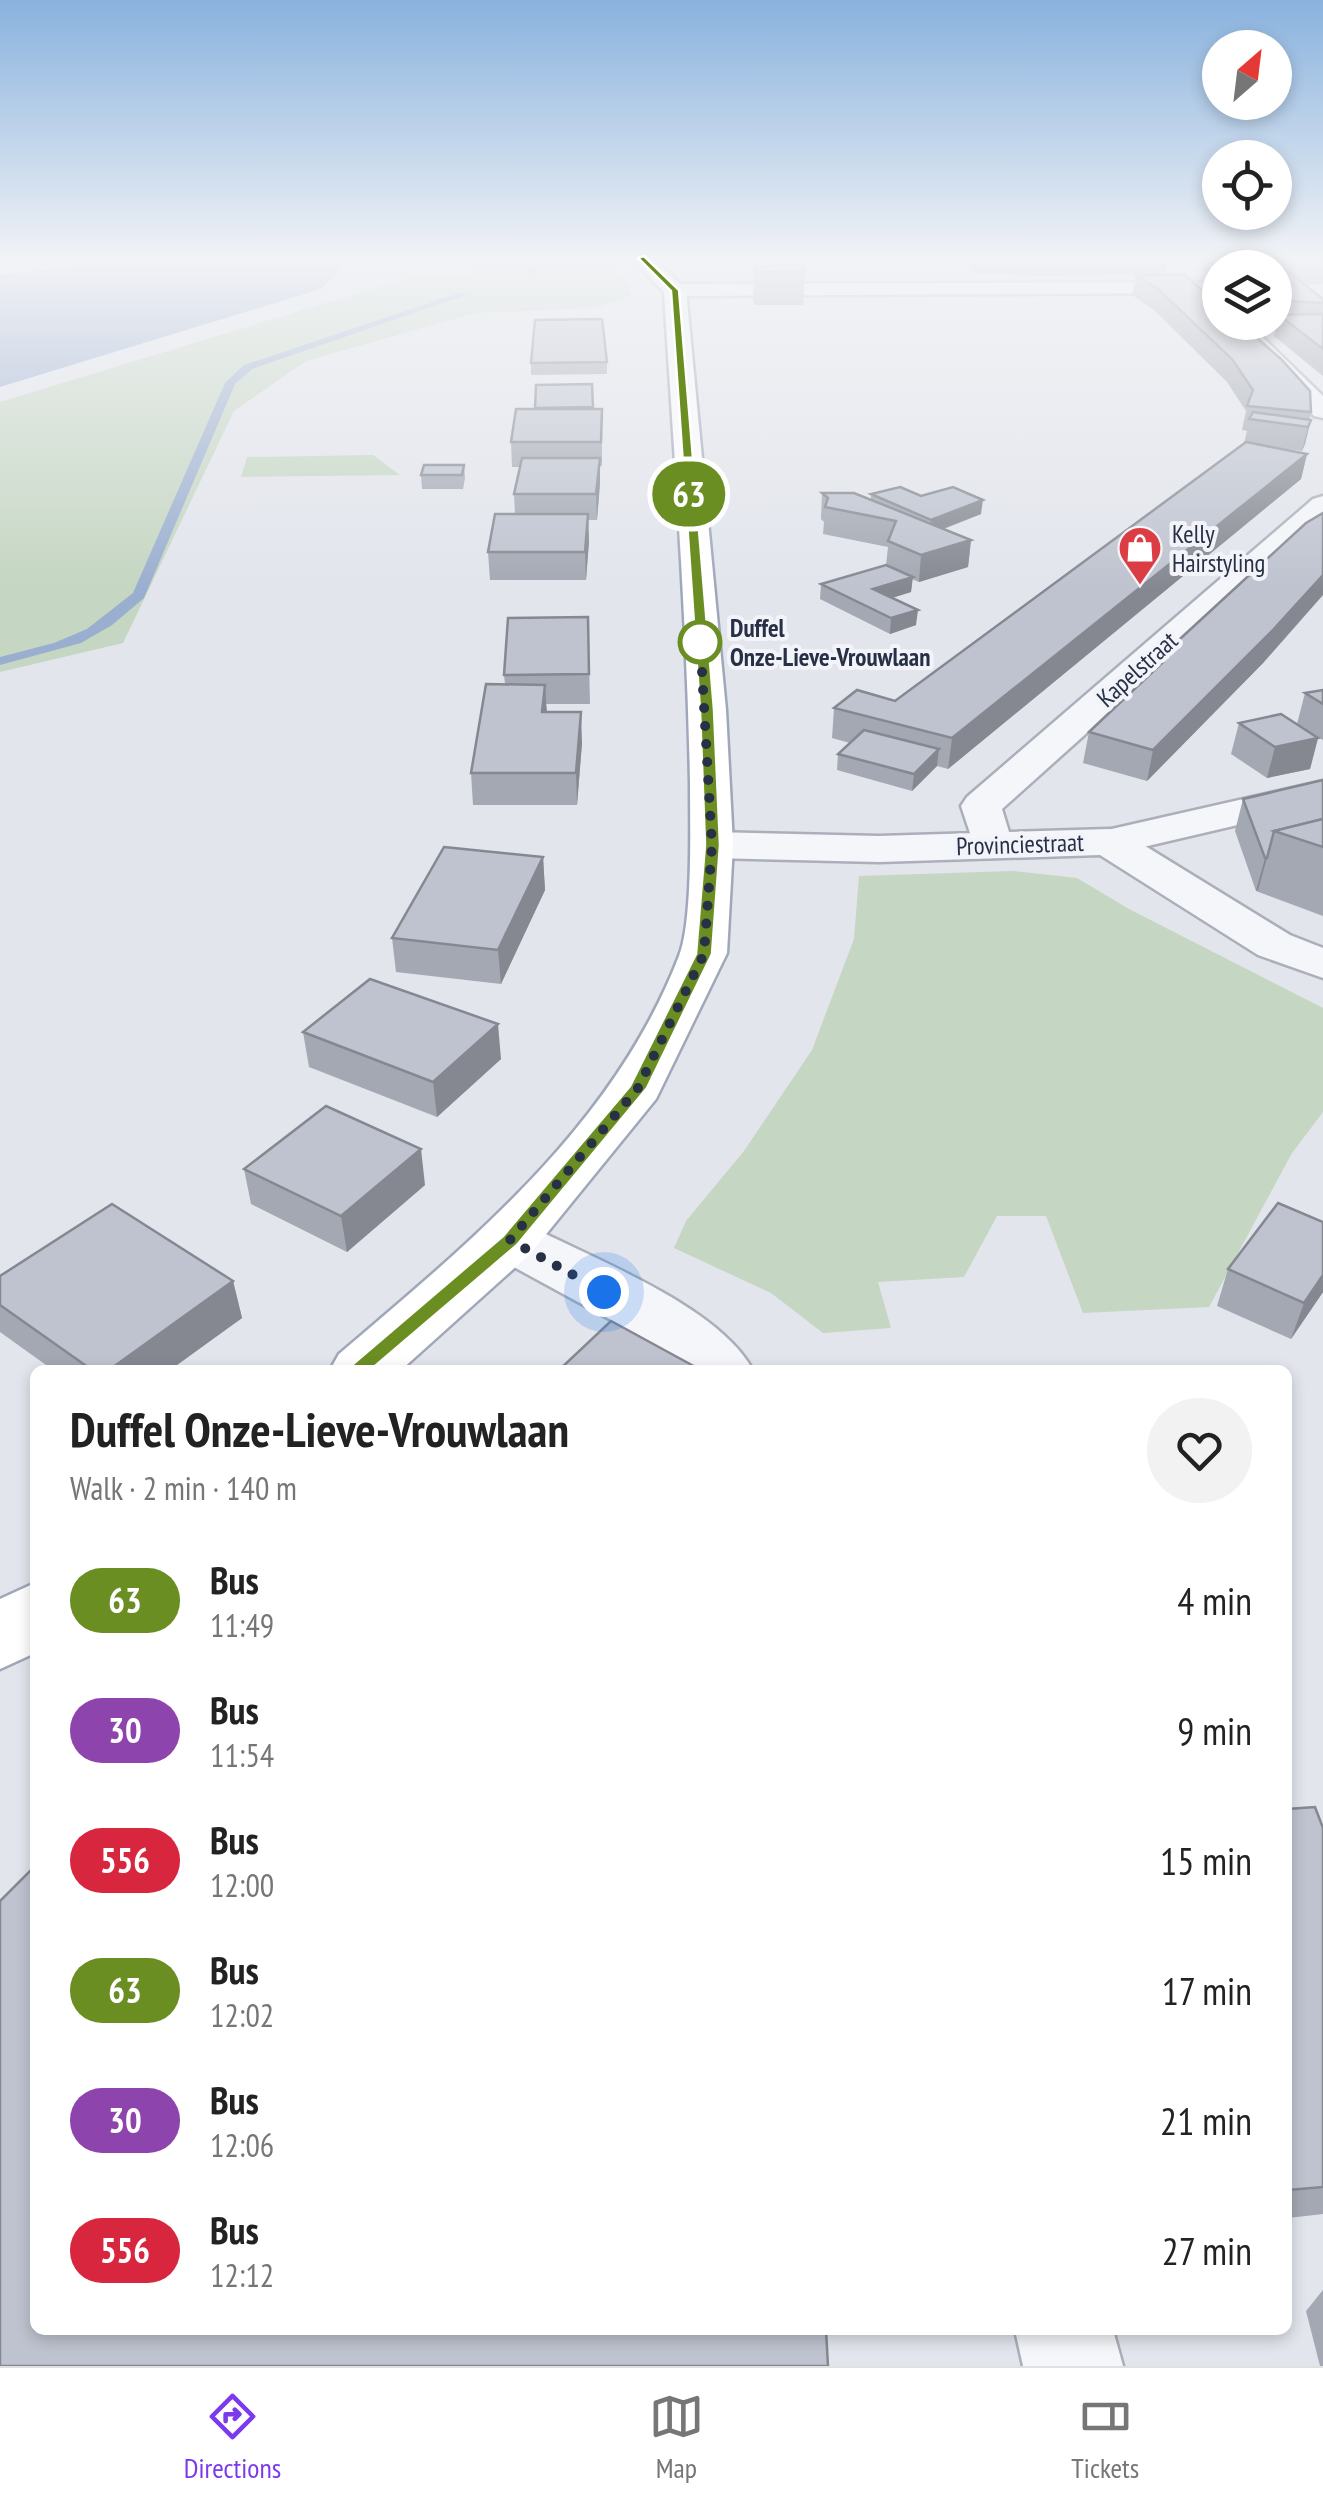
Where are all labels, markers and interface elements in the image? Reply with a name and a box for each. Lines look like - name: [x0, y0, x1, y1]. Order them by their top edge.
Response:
- north arrow: [1202, 30, 1292, 120]
- map controls: [1202, 30, 1292, 340]
- button: locate: [1202, 140, 1292, 230]
- button: layers: [1202, 250, 1292, 340]
- line badge: 63: [644, 462, 734, 526]
- text: 63: [672, 471, 706, 517]
- place label: Kelly Hairstyling: [1172, 518, 1265, 579]
- shop icon: Kelly Hairstyling: [1117, 525, 1163, 586]
- place label: Duffel Onze-Lieve-Vrouwlaan: [730, 612, 930, 673]
- marker: Duffel Onze-Lieve-Vrouwlaan: [679, 621, 721, 663]
- street label: Kapelstraat: [1090, 624, 1184, 714]
- street label: Provinciestraat: [956, 826, 1085, 862]
- your location: [579, 1267, 629, 1317]
- text: Duffel Onze-Lieve-Vrouwlaan: [70, 1398, 569, 1460]
- button: heart: [1147, 1398, 1252, 1503]
- text: Walk · 2 min · 140 m: [70, 1467, 297, 1509]
- text: Bus: [210, 1555, 259, 1604]
- text: 4 min: [1177, 1576, 1252, 1625]
- text: 63: [108, 1577, 142, 1623]
- text: 11:49: [210, 1604, 274, 1646]
- text: Bus: [210, 1685, 259, 1734]
- text: 9 min: [1177, 1706, 1252, 1755]
- text: 30: [108, 1707, 142, 1753]
- text: 11:54: [210, 1734, 274, 1776]
- text: Bus: [210, 1815, 259, 1864]
- text: 15 min: [1160, 1836, 1252, 1885]
- text: 556: [100, 1837, 150, 1883]
- text: 12:00: [210, 1864, 274, 1906]
- text: Bus: [210, 1945, 259, 1994]
- text: 17 min: [1162, 1966, 1252, 2015]
- text: 63: [108, 1967, 142, 2013]
- text: 12:02: [210, 1994, 274, 2036]
- text: Bus: [210, 2075, 259, 2124]
- text: 21 min: [1160, 2096, 1252, 2145]
- text: 30: [108, 2097, 142, 2143]
- text: 12:06: [210, 2124, 274, 2166]
- text: Bus: [210, 2205, 259, 2254]
- text: 27 min: [1162, 2226, 1252, 2275]
- text: 556: [100, 2227, 150, 2273]
- text: 12:12: [210, 2254, 274, 2296]
- tab: Directions: [184, 2389, 281, 2486]
- tab: Map: [649, 2389, 704, 2486]
- tab: Tickets: [1071, 2389, 1139, 2486]

